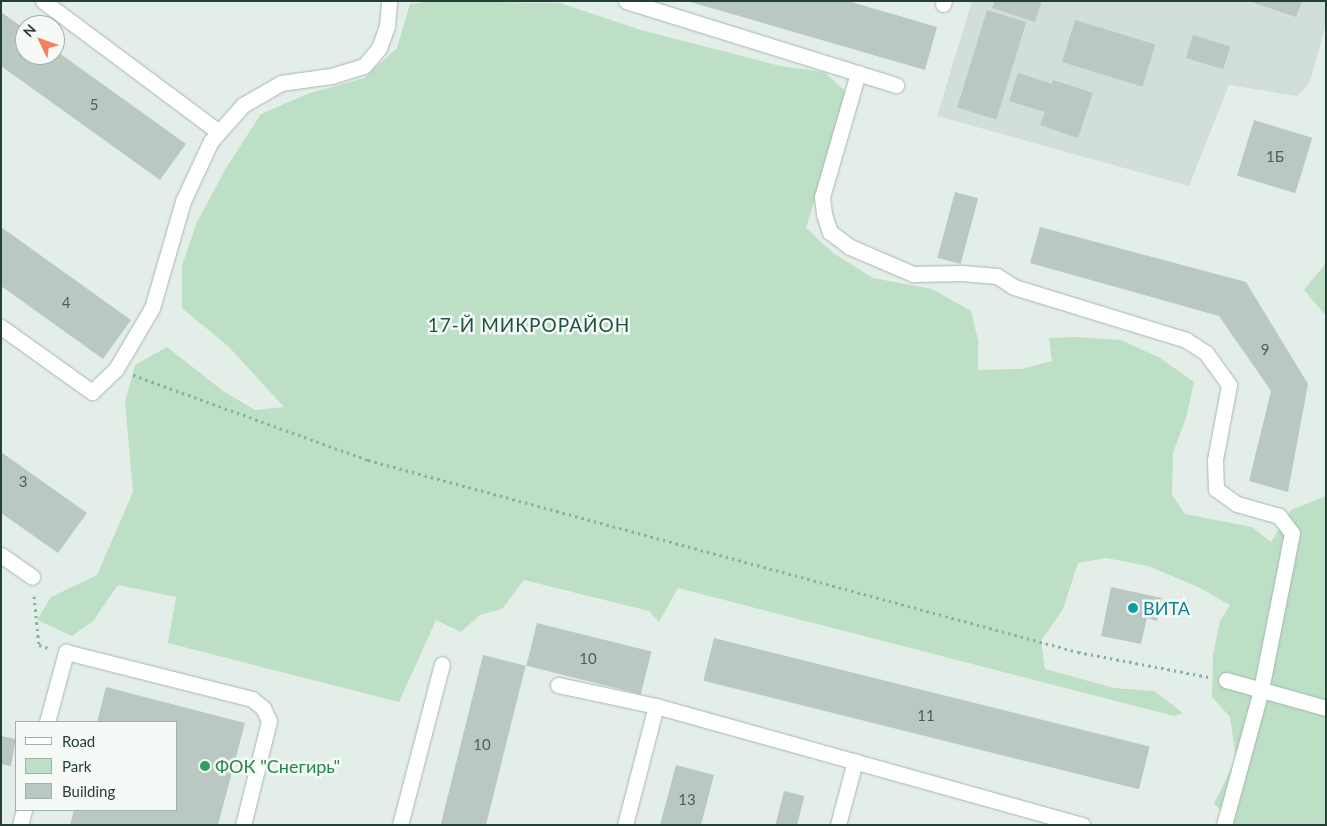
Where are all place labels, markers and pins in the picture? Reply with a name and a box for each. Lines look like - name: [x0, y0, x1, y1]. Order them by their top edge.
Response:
- place label: ВИТА: [1143, 597, 1190, 619]
- marker: ВИТА: [1127, 602, 1139, 614]
- place label: ФОК "Снегирь": [215, 755, 340, 777]
- marker: ФОК "Снегирь": [199, 760, 211, 772]

